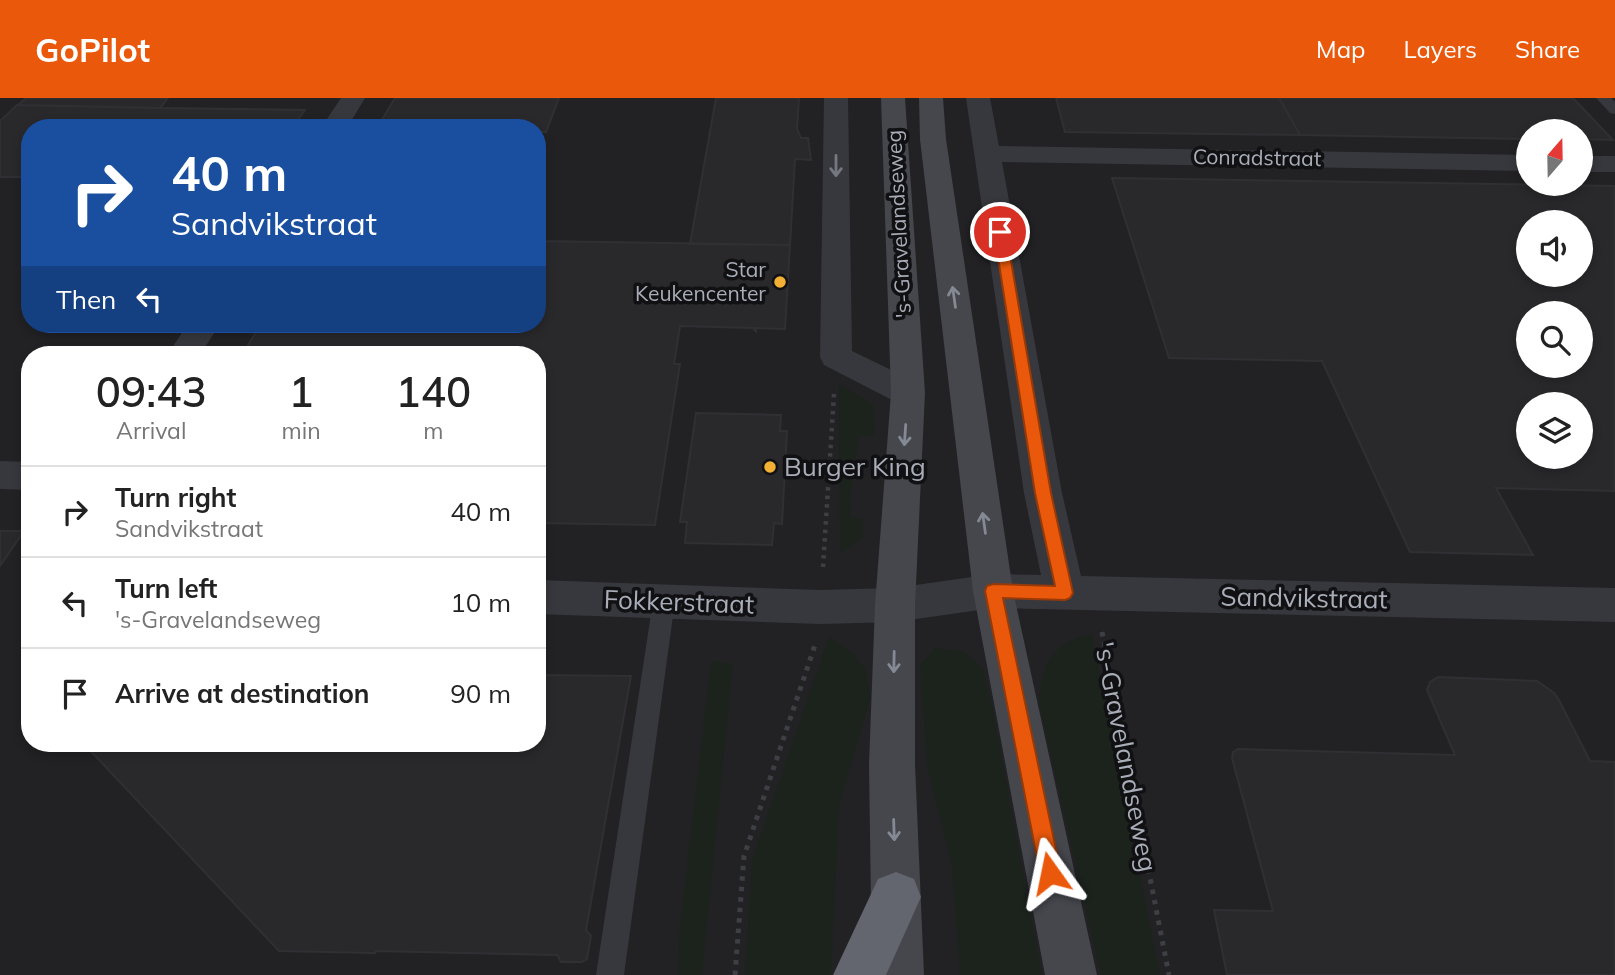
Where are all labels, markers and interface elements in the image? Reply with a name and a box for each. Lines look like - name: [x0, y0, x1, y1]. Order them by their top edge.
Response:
- text: GoPilot: [35, 29, 150, 70]
- text: Map: [1316, 34, 1365, 64]
- text: Layers: [1403, 34, 1477, 64]
- text: Share: [1515, 34, 1580, 64]
- north arrow: [1516, 119, 1592, 196]
- map controls: [1516, 119, 1593, 469]
- street label: 's-Gravelandseweg: [880, 129, 916, 319]
- text: 40 m: [171, 142, 287, 203]
- street label: Conradstraat: [1193, 143, 1321, 171]
- icon: right: [56, 147, 147, 238]
- one-way arrow: [829, 154, 843, 177]
- pin: [970, 202, 1030, 262]
- text: Sandvikstraat: [171, 203, 377, 243]
- button: sound: [1516, 210, 1593, 287]
- icon: arrive: [981, 213, 1019, 251]
- place label: Star Keukencenter: [635, 256, 766, 306]
- marker: Star Keukencenter: [772, 274, 788, 290]
- icon: left: [130, 280, 168, 318]
- text: Then: [56, 283, 116, 316]
- one-way arrow: [947, 287, 960, 309]
- button: search: [1516, 301, 1593, 378]
- text: 09:43: [96, 365, 207, 418]
- text: 1: [288, 365, 314, 418]
- text: 140: [396, 365, 471, 418]
- button: layers: [1516, 392, 1593, 469]
- text: Arrival: [116, 416, 186, 445]
- text: min: [281, 416, 321, 445]
- text: m: [423, 416, 443, 445]
- one-way arrow: [898, 423, 911, 446]
- place label: Burger King: [784, 450, 926, 483]
- marker: Burger King: [762, 459, 778, 475]
- text: Turn right: [115, 481, 236, 514]
- icon: right: [56, 493, 94, 531]
- text: 40 m: [450, 495, 511, 528]
- one-way arrow: [977, 512, 990, 535]
- text: Sandvikstraat: [115, 514, 263, 543]
- text: Turn left: [115, 572, 217, 605]
- street label: Sandvikstraat: [1220, 580, 1388, 615]
- street label: Fokkerstraat: [603, 582, 755, 621]
- icon: left: [56, 584, 94, 622]
- text: 10 m: [450, 586, 511, 619]
- text: 's-Gravelandseweg: [115, 605, 321, 634]
- street label: 's-Gravelandseweg: [1088, 639, 1165, 874]
- one-way arrow: [887, 651, 901, 674]
- icon: arrive: [56, 675, 94, 713]
- text: Arrive at destination: [115, 677, 370, 710]
- text: 90 m: [450, 677, 511, 710]
- one-way arrow: [887, 818, 901, 841]
- position arrow: [1013, 836, 1087, 910]

